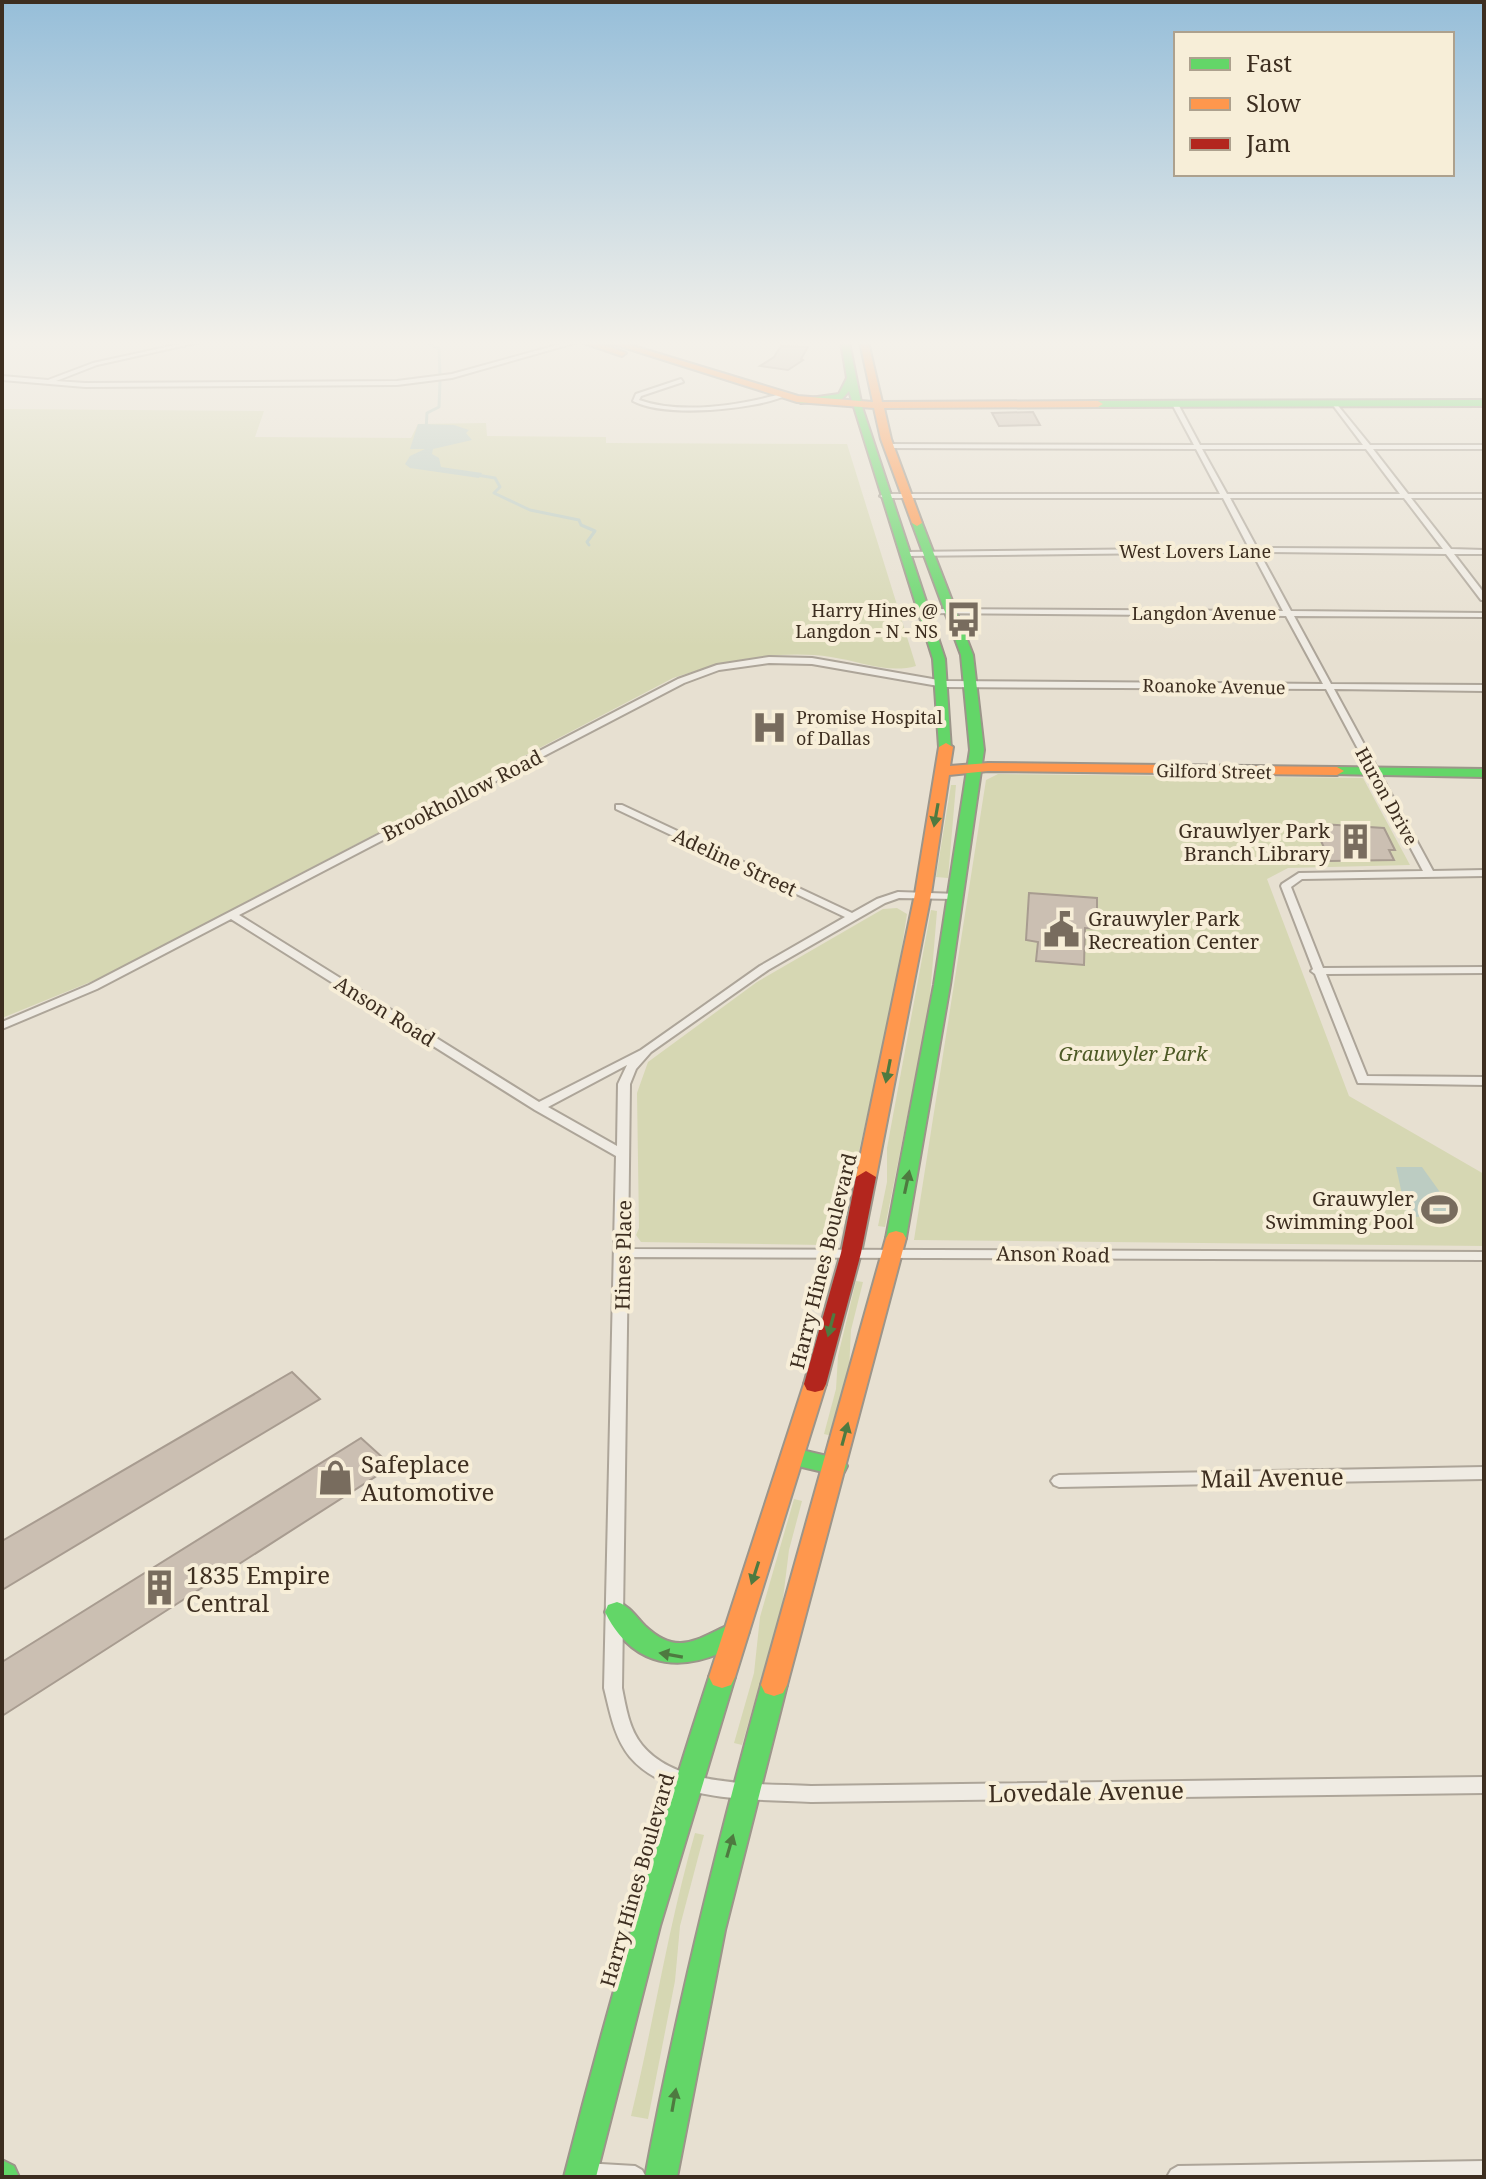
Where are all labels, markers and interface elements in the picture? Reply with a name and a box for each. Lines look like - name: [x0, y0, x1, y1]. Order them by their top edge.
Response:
- legend: [1174, 32, 1454, 176]
- text: Fast: [1246, 46, 1292, 79]
- text: Slow: [1246, 86, 1301, 119]
- text: Jam: [1245, 126, 1291, 159]
- street label: West Lovers Lane: [1119, 539, 1271, 563]
- place label: Harry Hines @ Langdon - N - NS: [795, 598, 938, 643]
- bus stop icon: Harry Hines @ Langdon - N - NS: [945, 601, 983, 639]
- street label: Langdon Avenue: [1132, 601, 1276, 625]
- street label: Roanoke Avenue: [1142, 673, 1286, 699]
- place label: Promise Hospital of Dallas: [796, 705, 943, 750]
- hospital icon: Promise Hospital of Dallas: [751, 708, 789, 746]
- street label: Brookhollow Road: [377, 743, 547, 847]
- street label: Huron Drive: [1350, 743, 1424, 849]
- street label: Gilford Street: [1156, 758, 1272, 784]
- one-way arrow: [929, 803, 942, 828]
- place label: Grauwlyer Park Branch Library: [1178, 817, 1331, 867]
- street label: Adeline Street: [669, 821, 801, 903]
- building icon: Grauwlyer Park Branch Library: [1337, 822, 1375, 860]
- place label: Grauwyler Park Recreation Center: [1088, 905, 1260, 955]
- public building icon: Grauwyler Park Recreation Center: [1043, 911, 1081, 949]
- street label: Anson Road: [330, 969, 440, 1053]
- park label: Grauwyler Park: [1059, 1040, 1208, 1067]
- one-way arrow: [882, 1059, 894, 1084]
- street label: Harry Hines Boulevard: [783, 1150, 863, 1372]
- one-way arrow: [901, 1169, 914, 1194]
- place label: Grauwyler Swimming Pool: [1265, 1185, 1415, 1235]
- sports icon: Grauwyler Swimming Pool: [1421, 1190, 1459, 1228]
- street label: Hines Place: [609, 1200, 637, 1310]
- street label: Anson Road: [996, 1240, 1110, 1268]
- one-way arrow: [825, 1312, 837, 1337]
- one-way arrow: [840, 1422, 852, 1447]
- place label: Safeplace Automotive: [361, 1447, 494, 1508]
- shop icon: Safeplace Automotive: [316, 1458, 354, 1496]
- street label: Mail Avenue: [1200, 1459, 1344, 1495]
- place label: 1835 Empire Central: [186, 1558, 330, 1619]
- one-way arrow: [749, 1561, 761, 1585]
- building icon: 1835 Empire Central: [141, 1569, 179, 1607]
- one-way arrow: [658, 1648, 683, 1661]
- street label: Harry Hines Boulevard: [594, 1770, 680, 1990]
- street label: Lovedale Avenue: [988, 1773, 1184, 1809]
- one-way arrow: [724, 1834, 737, 1858]
- one-way arrow: [668, 2087, 680, 2112]

